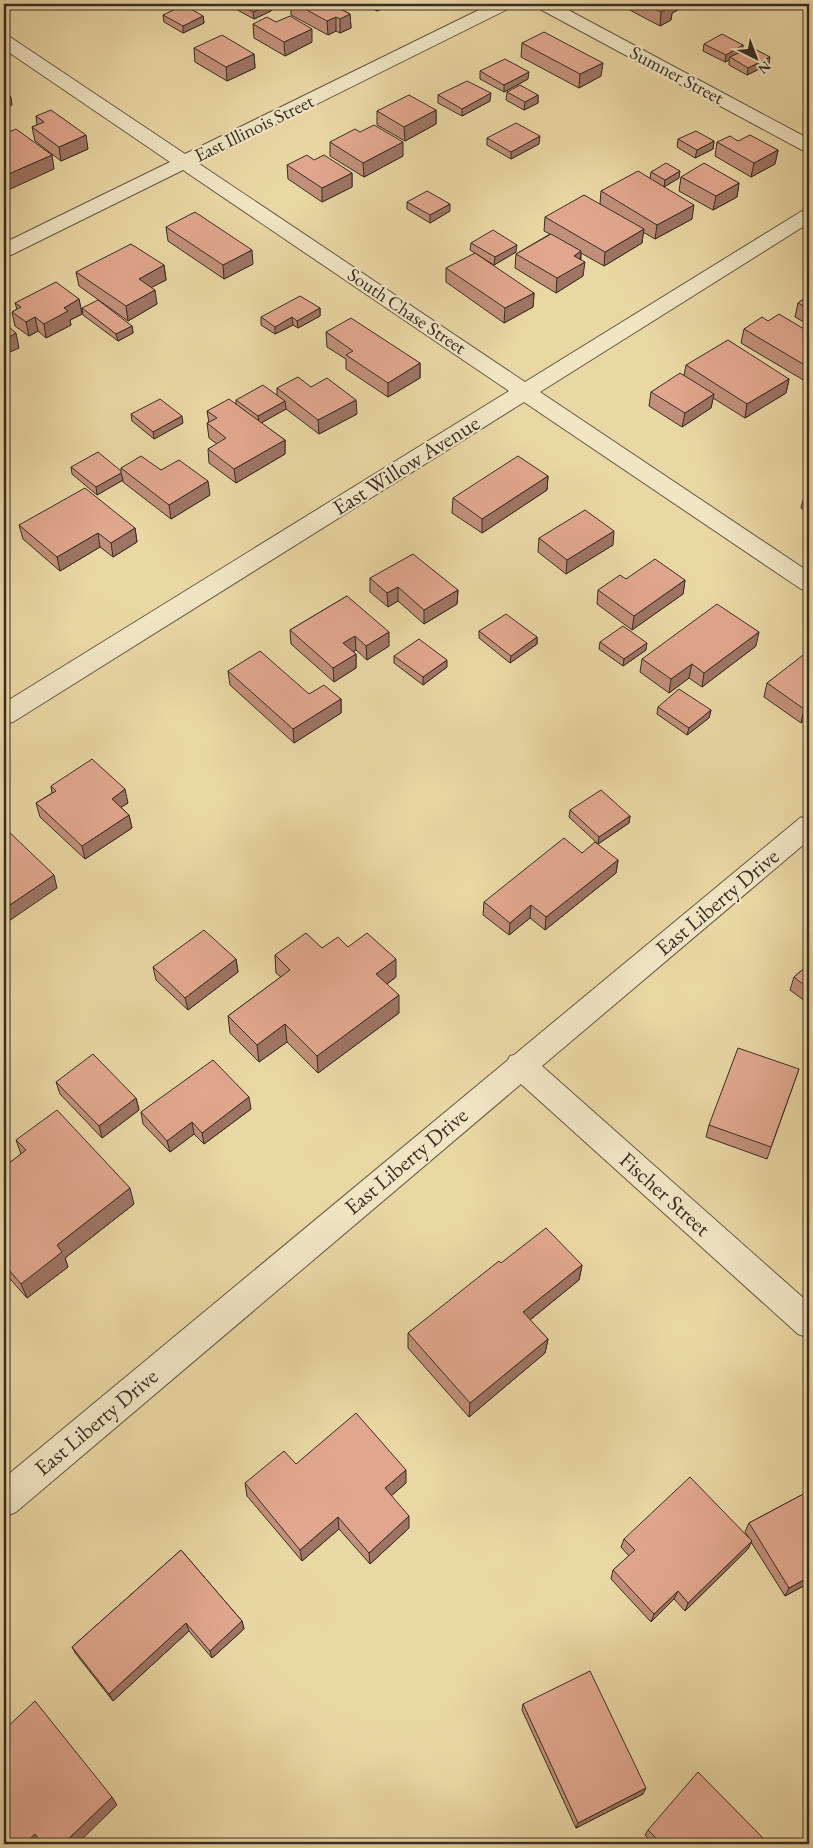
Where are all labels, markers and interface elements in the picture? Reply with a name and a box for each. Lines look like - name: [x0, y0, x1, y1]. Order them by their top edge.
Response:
- north arrow: [730, 32, 780, 82]
- street label: Sumner Street: [626, 40, 728, 110]
- text: N: [754, 57, 775, 79]
- street label: East Illinois Street: [190, 88, 318, 168]
- street label: South Chase Street: [343, 262, 471, 360]
- street label: East Willow Avenue: [327, 408, 485, 522]
- street label: East Liberty Drive: [649, 842, 785, 962]
- street label: East Liberty Drive: [338, 1101, 474, 1221]
- street label: Fischer Street: [613, 1146, 717, 1243]
- street label: East Liberty Drive: [28, 1362, 164, 1482]

